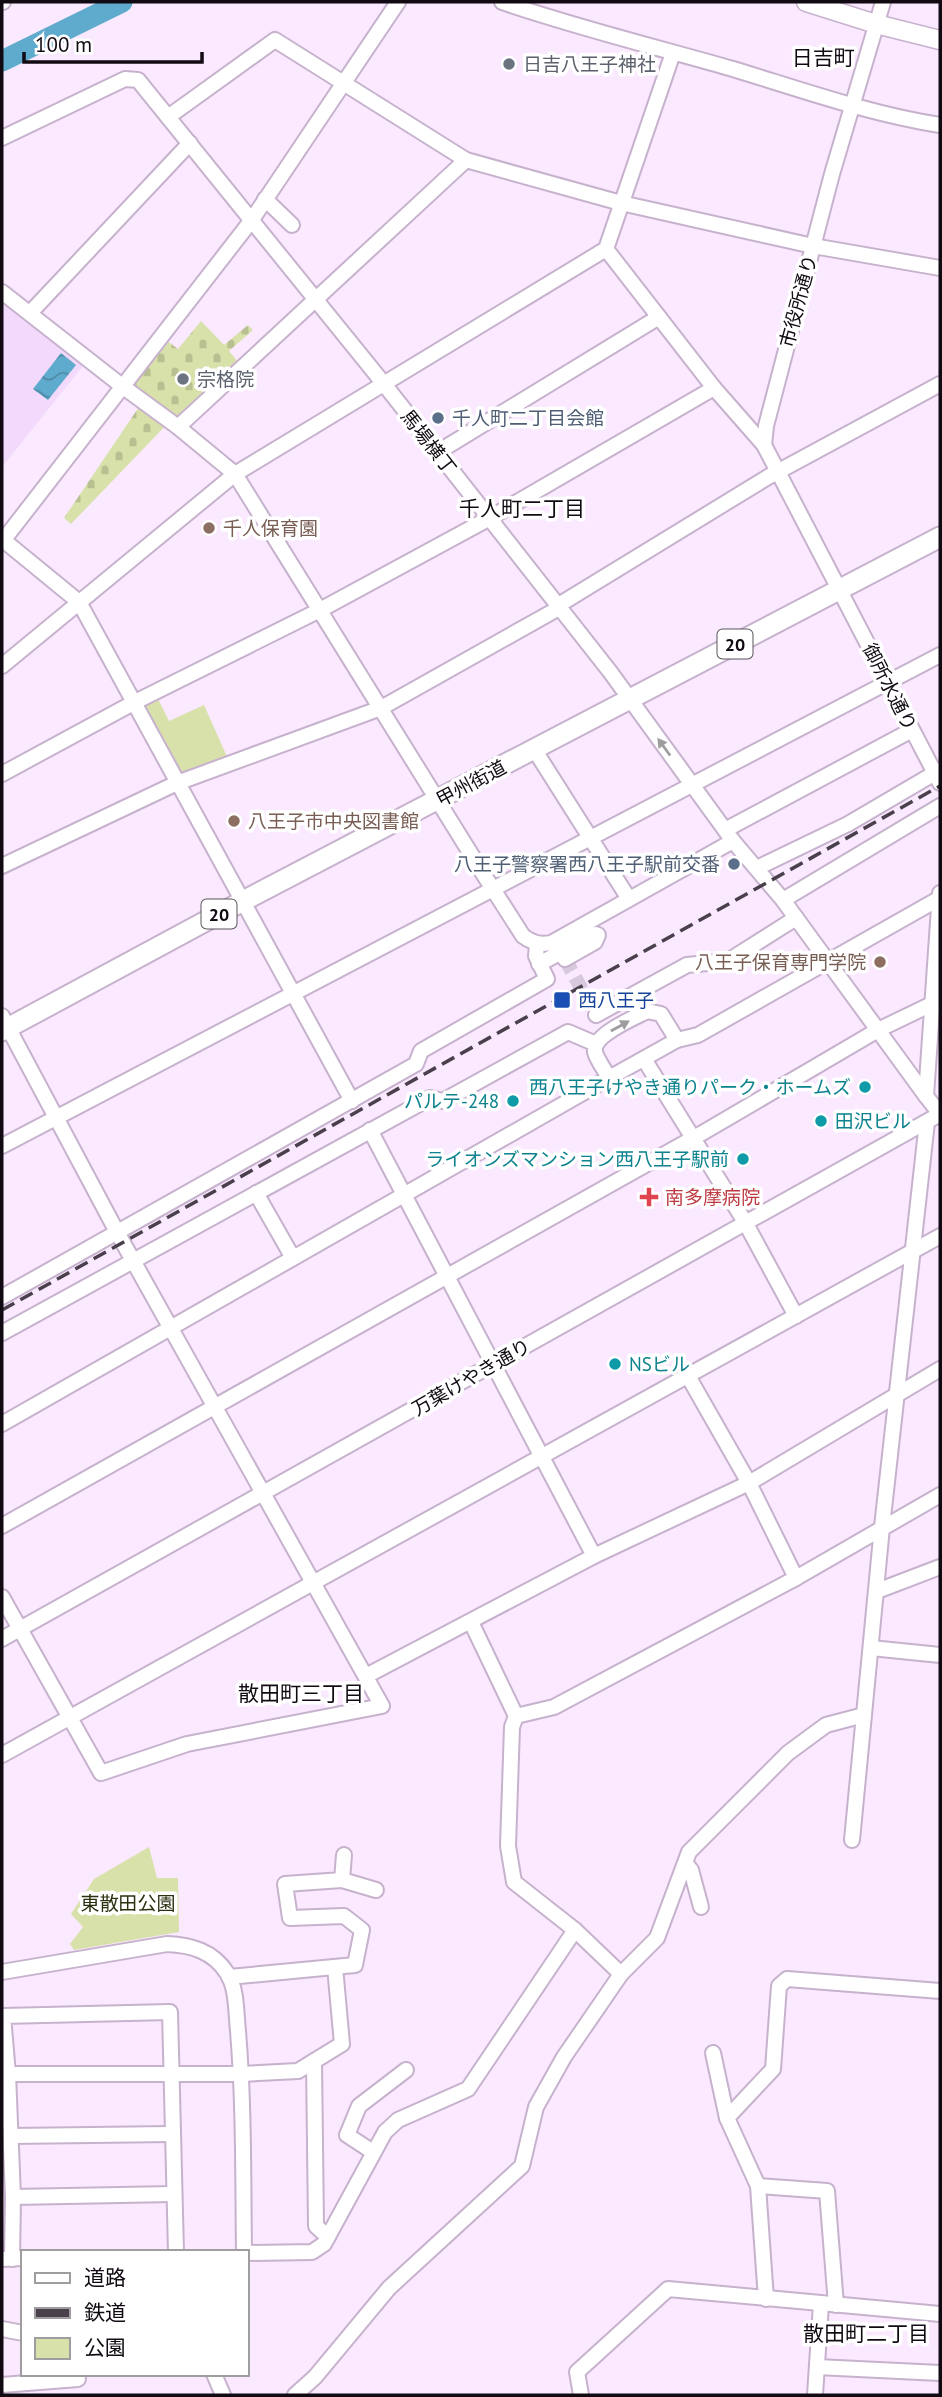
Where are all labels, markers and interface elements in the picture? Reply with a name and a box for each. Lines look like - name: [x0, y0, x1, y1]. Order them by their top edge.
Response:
- scale bar: [24, 21, 203, 65]
- text: 100 m: [35, 31, 92, 58]
- district label: 日吉町: [792, 44, 855, 71]
- place label: 日吉八王子神社: [523, 52, 656, 76]
- marker: 日吉八王子神社: [501, 56, 517, 72]
- street label: 市役所通り: [774, 252, 822, 350]
- place label: 宗格院: [197, 367, 254, 391]
- marker: 宗格院: [175, 371, 191, 387]
- street label: 馬場横丁: [396, 405, 462, 479]
- place label: 千人町二丁目会館: [452, 406, 604, 430]
- marker: 千人町二丁目会館: [430, 410, 446, 426]
- district label: 千人町二丁目: [459, 495, 585, 522]
- place label: 千人保育園: [223, 516, 318, 540]
- marker: 千人保育園: [201, 520, 217, 536]
- road number: 20: [718, 630, 752, 658]
- street label: 御所水通り: [858, 639, 922, 735]
- one-way arrow: [656, 738, 671, 756]
- street label: 甲州街道: [432, 755, 510, 811]
- place label: 八王子市中央図書館: [248, 809, 419, 833]
- marker: 八王子市中央図書館: [226, 813, 242, 829]
- place label: 八王子警察署西八王子駅前交番: [454, 852, 720, 876]
- marker: 八王子警察署西八王子駅前交番: [726, 856, 742, 872]
- road number: 20: [202, 900, 236, 929]
- place label: 八王子保育専門学院: [695, 950, 866, 974]
- marker: 八王子保育専門学院: [872, 954, 888, 970]
- place label: 西八王子: [578, 988, 654, 1012]
- marker: 西八王子: [552, 990, 572, 1010]
- one-way arrow: [610, 1020, 630, 1032]
- place label: 西八王子けやき通りパーク・ホームズ: [529, 1075, 851, 1099]
- marker: 西八王子けやき通りパーク・ホームズ: [857, 1079, 873, 1095]
- place label: パルテ-248: [404, 1089, 499, 1113]
- marker: パルテ-248: [505, 1093, 521, 1109]
- place label: 田沢ビル: [835, 1109, 911, 1133]
- marker: 田沢ビル: [813, 1113, 829, 1129]
- place label: ライオンズマンション西八王子駅前: [425, 1147, 729, 1171]
- marker: ライオンズマンション西八王子駅前: [735, 1151, 751, 1167]
- place label: 南多摩病院: [665, 1185, 760, 1209]
- marker: 南多摩病院: [639, 1187, 659, 1207]
- street label: 万葉けやき通り: [407, 1333, 535, 1421]
- place label: NSビル: [629, 1352, 690, 1376]
- marker: NSビル: [607, 1356, 623, 1372]
- district label: 散田町三丁目: [238, 1680, 364, 1707]
- park label: 東散田公園: [80, 1891, 176, 1915]
- legend: [21, 2250, 248, 2376]
- text: 道路: [84, 2264, 126, 2291]
- text: 鉄道: [84, 2299, 126, 2326]
- district label: 散田町二丁目: [803, 2320, 929, 2347]
- text: 公園: [84, 2334, 126, 2361]

